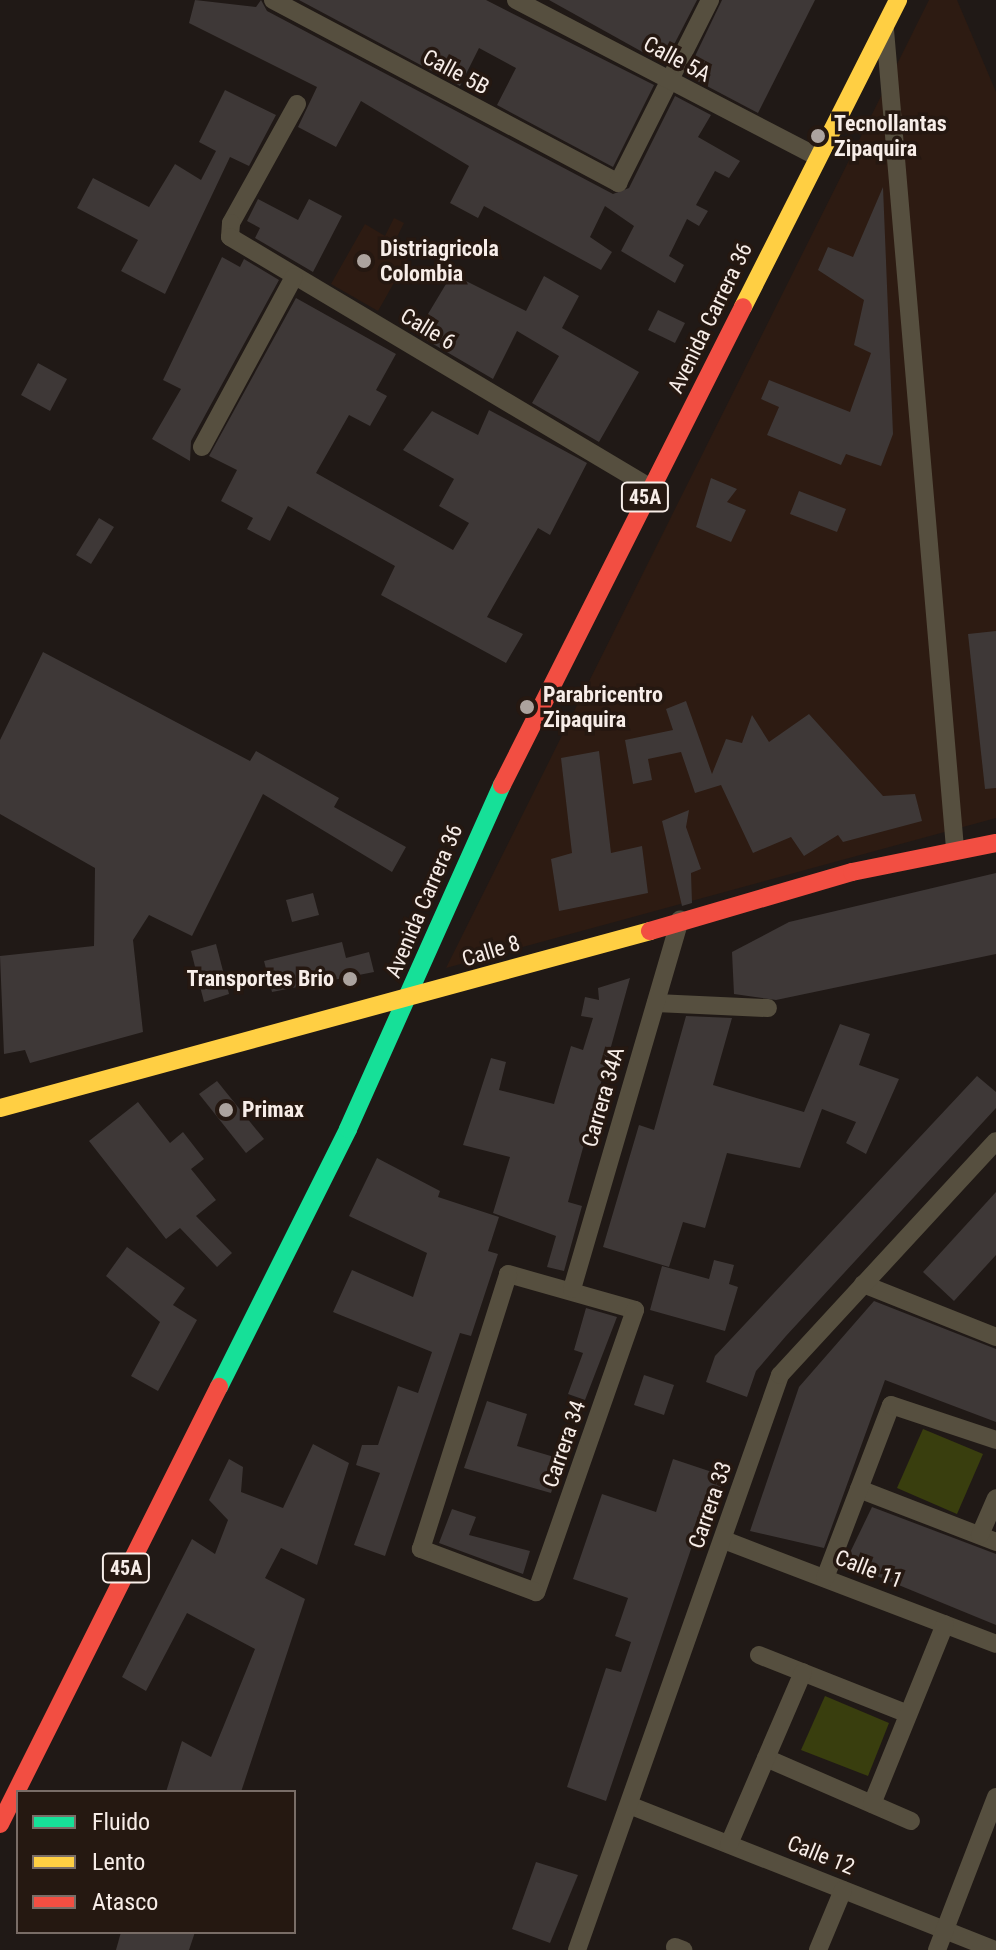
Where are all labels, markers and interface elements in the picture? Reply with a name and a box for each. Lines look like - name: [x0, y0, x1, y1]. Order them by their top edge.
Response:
- street label: Calle 5A: [639, 30, 715, 88]
- street label: Calle 5B: [418, 44, 494, 100]
- place label: Tecnollantas Zipaquira: [834, 110, 947, 162]
- marker: Tecnollantas Zipaquira: [809, 127, 827, 145]
- place label: Distriagricola Colombia: [380, 235, 499, 286]
- street label: Avenida Carrera 36: [662, 238, 758, 398]
- marker: Distriagricola Colombia: [355, 252, 373, 270]
- street label: Calle 6: [396, 302, 460, 356]
- road number: 45A: [619, 481, 671, 513]
- place label: Parabricentro Zipaquira: [543, 681, 663, 732]
- marker: Parabricentro Zipaquira: [518, 698, 536, 716]
- street label: Avenida Carrera 36: [380, 820, 468, 982]
- street label: Calle 8: [459, 930, 523, 972]
- place label: Transportes Brio: [187, 966, 334, 992]
- marker: Transportes Brio: [341, 970, 359, 988]
- street label: Carrera 34A: [576, 1044, 630, 1150]
- place label: Primax: [242, 1097, 304, 1123]
- marker: Primax: [217, 1101, 235, 1119]
- street label: Carrera 34: [537, 1397, 591, 1491]
- street label: Carrera 33: [683, 1458, 737, 1552]
- street label: Calle 11: [832, 1544, 906, 1594]
- road number: 45A: [100, 1552, 152, 1584]
- legend: [16, 1790, 296, 1934]
- text: Fluido: [92, 1808, 150, 1836]
- street label: Calle 12: [784, 1830, 858, 1880]
- text: Lento: [92, 1848, 145, 1876]
- text: Atasco: [92, 1888, 158, 1916]

